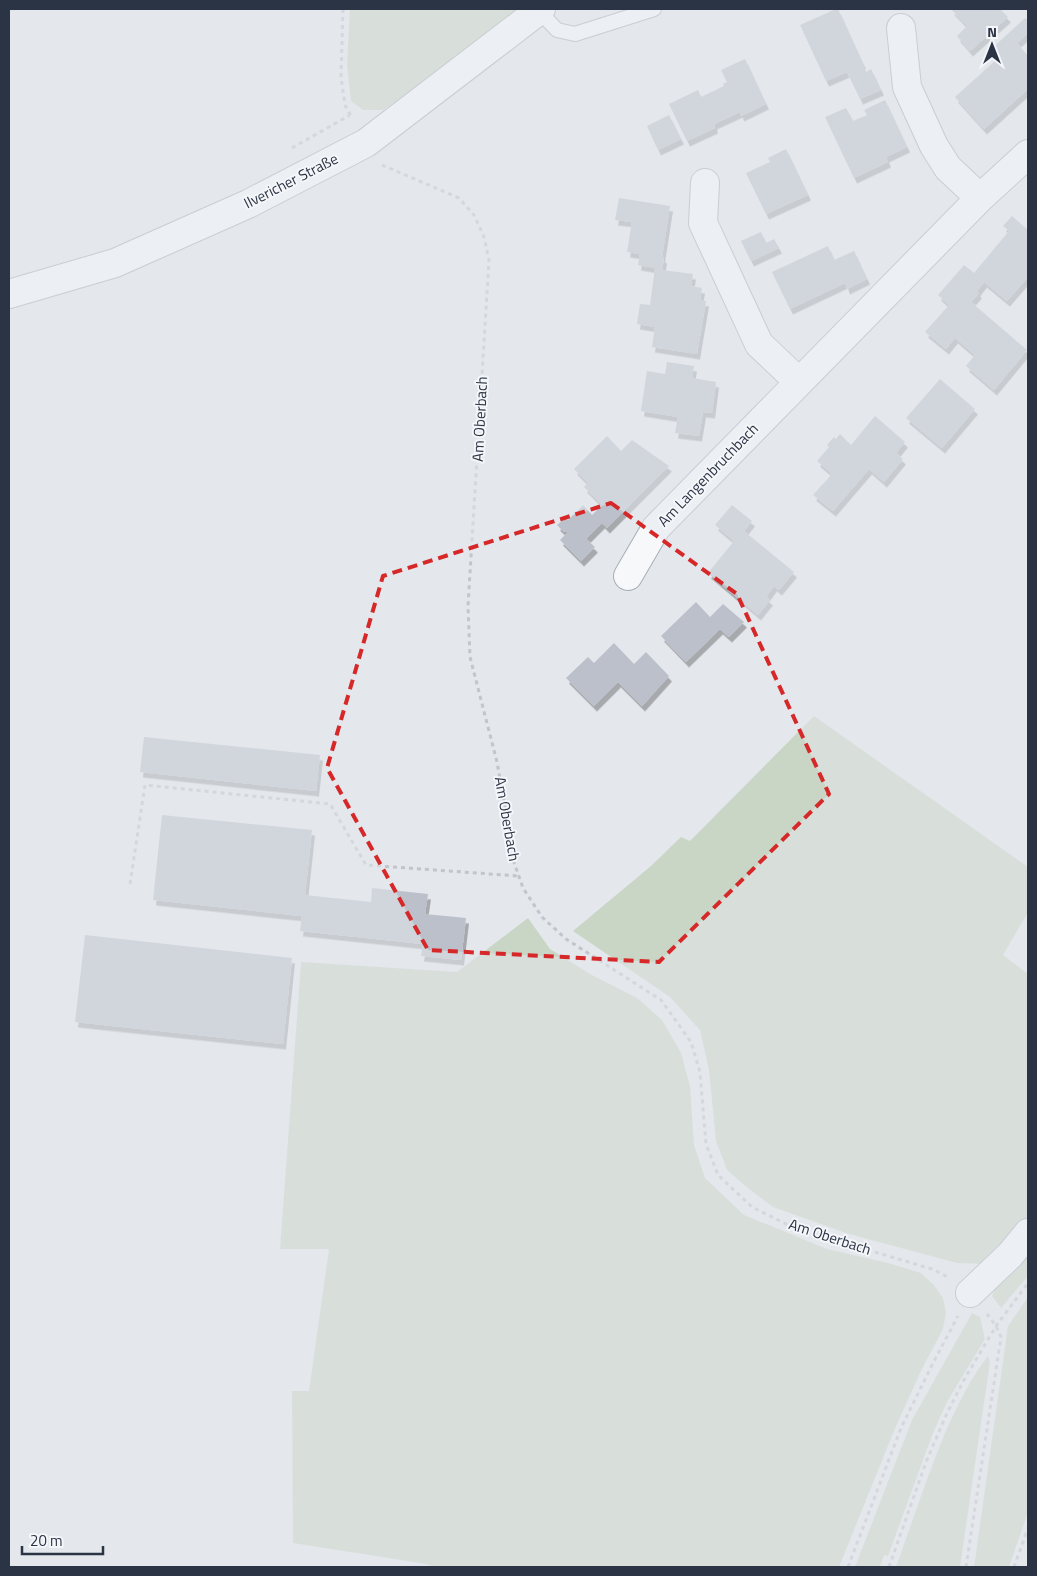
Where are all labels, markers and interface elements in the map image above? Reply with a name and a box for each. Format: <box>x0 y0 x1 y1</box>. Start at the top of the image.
north arrow <box>967 20 1017 70</box>
text: N <box>987 21 997 42</box>
street label: Ilvericher Straße <box>240 147 342 214</box>
street label: Am Oberbach <box>466 376 493 462</box>
street label: Am Langenbruchbach <box>652 418 763 532</box>
street label: Am Oberbach <box>489 775 526 863</box>
street label: Am Oberbach <box>786 1212 874 1261</box>
scale bar <box>22 1524 104 1556</box>
text: 20 m <box>30 1529 63 1552</box>

